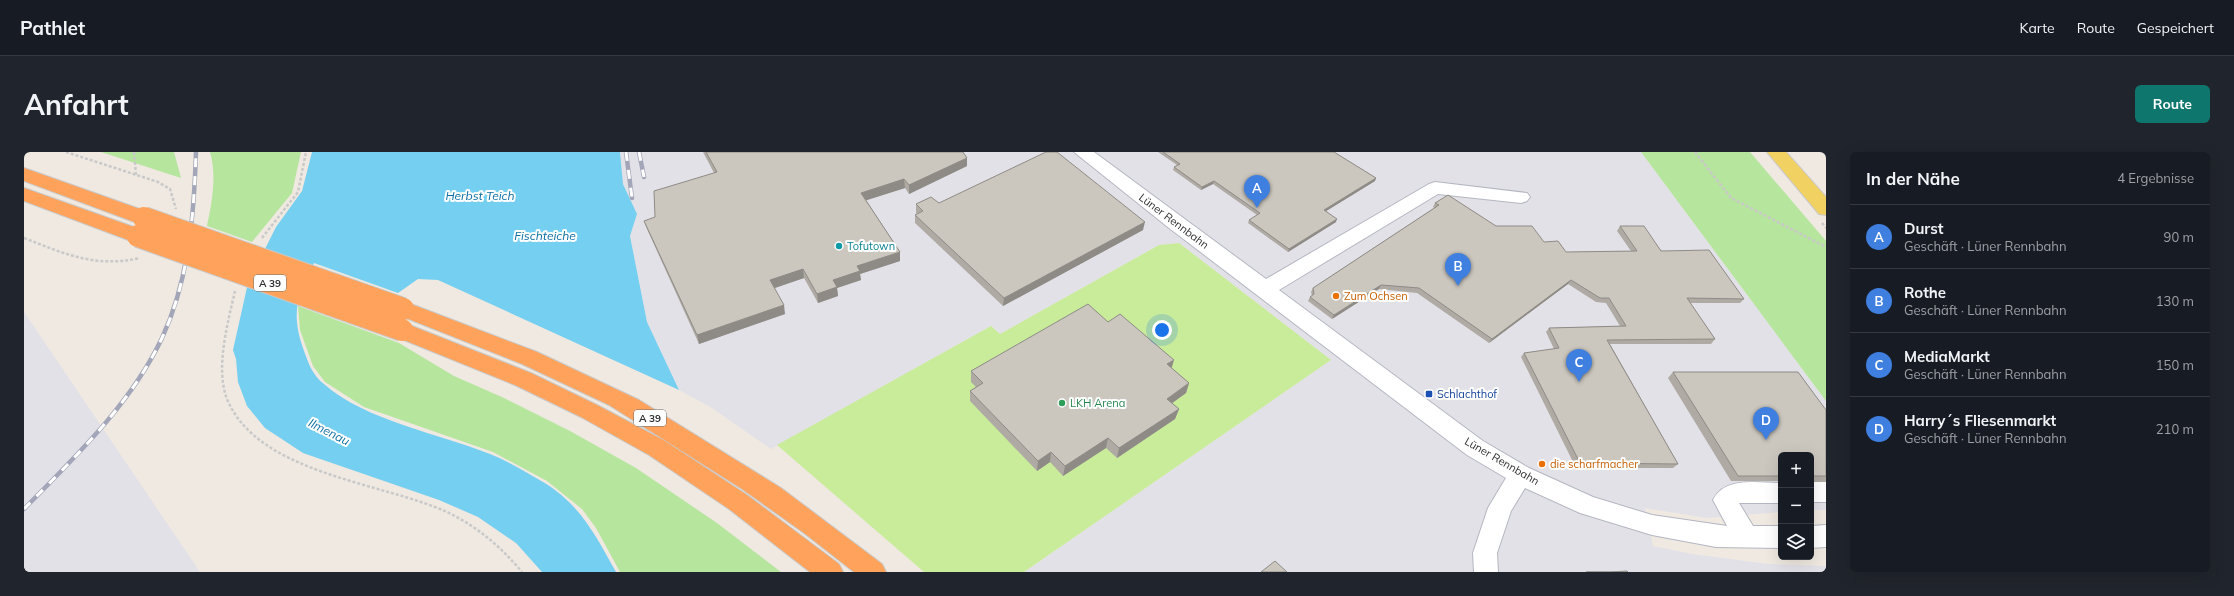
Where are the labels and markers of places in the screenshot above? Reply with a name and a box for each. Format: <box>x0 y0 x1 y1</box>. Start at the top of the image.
pin: A <box>1244 175 1270 208</box>
place label: Tofutown <box>847 239 895 253</box>
marker: Tofutown <box>834 241 844 251</box>
pin: B <box>1445 253 1471 286</box>
place label: Zum Ochsen <box>1344 289 1408 303</box>
marker: Zum Ochsen <box>1331 291 1341 301</box>
pin: C <box>1566 349 1592 382</box>
place label: Schlachthof <box>1437 387 1497 401</box>
marker: Schlachthof <box>1424 389 1434 399</box>
place label: LKH Arena <box>1070 396 1125 410</box>
marker: LKH Arena <box>1057 398 1067 408</box>
pin: D <box>1753 407 1779 440</box>
place label: die scharfmacher <box>1550 457 1638 471</box>
marker: die scharfmacher <box>1537 459 1547 469</box>

